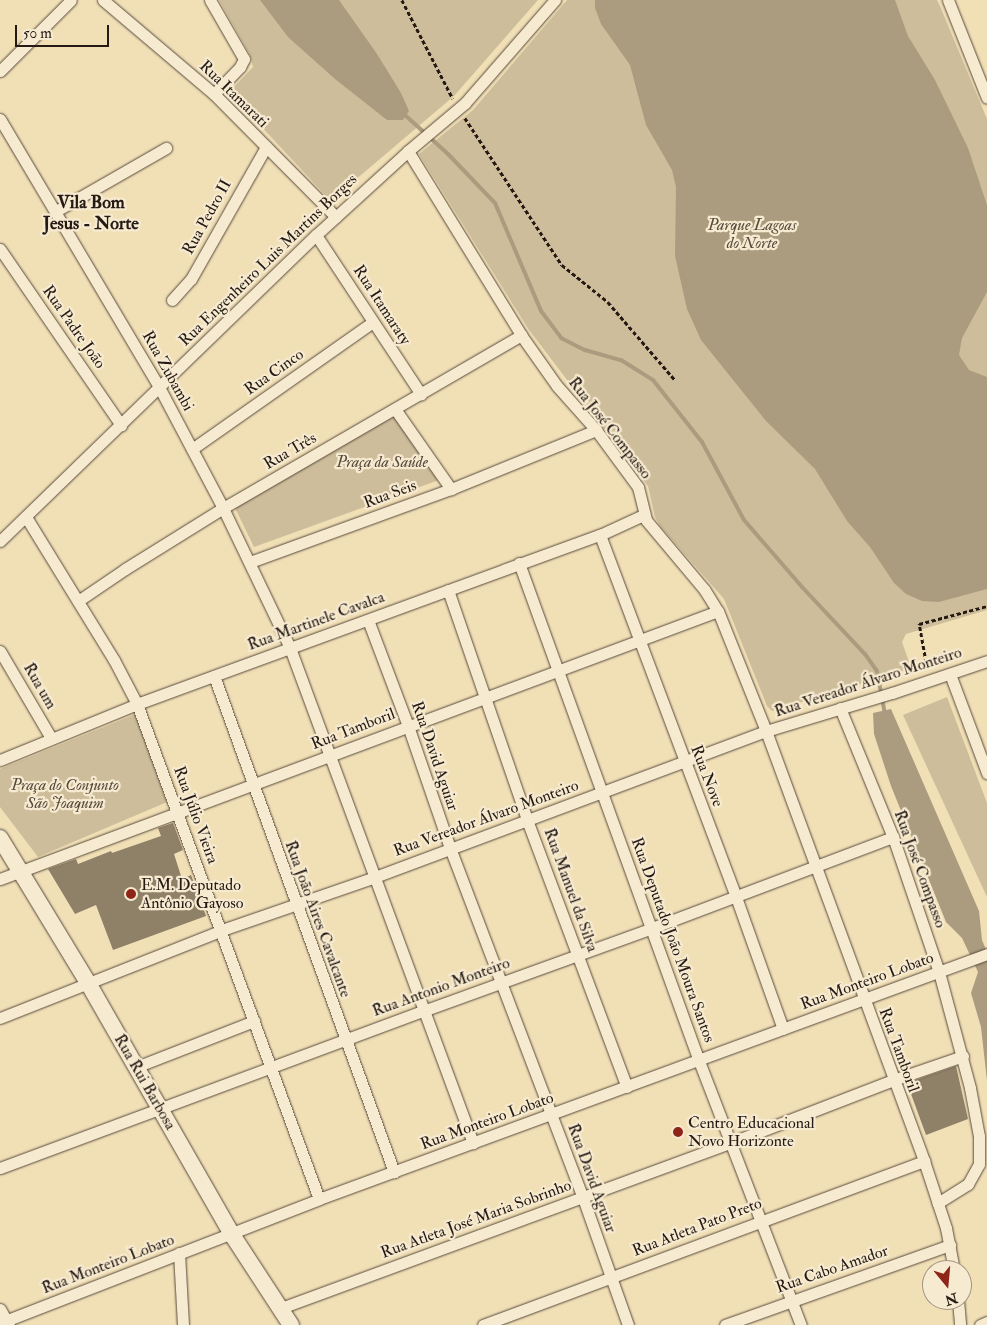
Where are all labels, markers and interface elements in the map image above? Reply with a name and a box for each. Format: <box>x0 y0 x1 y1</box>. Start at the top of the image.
scale bar <box>18 15 111 47</box>
text: 50 m <box>23 24 52 43</box>
street label: Rua Itamarati <box>196 56 272 132</box>
street label: Rua Engenheiro Luis Martins Borges <box>175 170 361 350</box>
street label: Rua Pedro II <box>179 176 235 258</box>
district label: Vila Bom Jesus - Norte <box>43 193 139 235</box>
park label: Parque Lagoas do Norte <box>708 215 796 253</box>
street label: Rua Itamaraty <box>349 261 415 349</box>
street label: Rua Padre João <box>38 282 110 372</box>
street label: Rua Zubambi <box>138 328 198 414</box>
street label: Rua Cinco <box>241 345 307 399</box>
street label: Rua José Compasso <box>564 373 656 483</box>
street label: Rua Três <box>260 428 320 474</box>
park label: Praça da Saúde <box>336 452 428 472</box>
street label: Rua Seis <box>361 476 419 512</box>
street label: Rua Martinele Cavalca <box>245 587 387 655</box>
street label: Rua Vereador Álvaro Monteiro <box>772 643 964 721</box>
street label: Rua um <box>19 659 61 713</box>
street label: Rua David Aguiar <box>407 699 463 813</box>
street label: Rua Tamboril <box>308 704 398 754</box>
street label: Rua Nove <box>686 742 728 810</box>
street label: Rua Júlio Vieira <box>169 764 223 866</box>
park label: Praça do Conjunto São Joaquim <box>11 775 119 813</box>
street label: Rua Vereador Álvaro Monteiro <box>391 776 581 860</box>
street label: Rua José Compasso <box>890 807 950 931</box>
street label: Rua Manuel da Silva <box>540 825 602 955</box>
street label: Rua Deputado João Moura Santos <box>627 835 719 1045</box>
street label: Rua João Aires Cavalcante <box>281 838 355 1000</box>
place label: E.M. Deputado Antônio Gayoso <box>141 875 243 913</box>
marker: E.M. Deputado Antônio Gayoso <box>125 888 137 900</box>
street label: Rua Monteiro Lobato <box>798 948 936 1014</box>
street label: Rua Antonio Monteiro <box>370 953 512 1021</box>
street label: Rua Tamboril <box>875 1005 923 1095</box>
street label: Rua Rui Barbosa <box>110 1031 180 1133</box>
street label: Rua Monteiro Lobato <box>418 1088 556 1154</box>
place label: Centro Educacional Novo Horizonte <box>688 1113 815 1151</box>
street label: Rua David Aguiar <box>563 1121 621 1235</box>
marker: Centro Educacional Novo Horizonte <box>672 1126 684 1138</box>
street label: Rua Atleta José Maria Sobrinho <box>378 1176 574 1262</box>
street label: Rua Atleta Pato Preto <box>630 1193 764 1261</box>
street label: Rua Monteiro Lobato <box>39 1230 177 1298</box>
street label: Rua Cabo Amador <box>773 1241 891 1297</box>
north arrow <box>922 1260 972 1310</box>
text: N <box>943 1289 960 1309</box>

